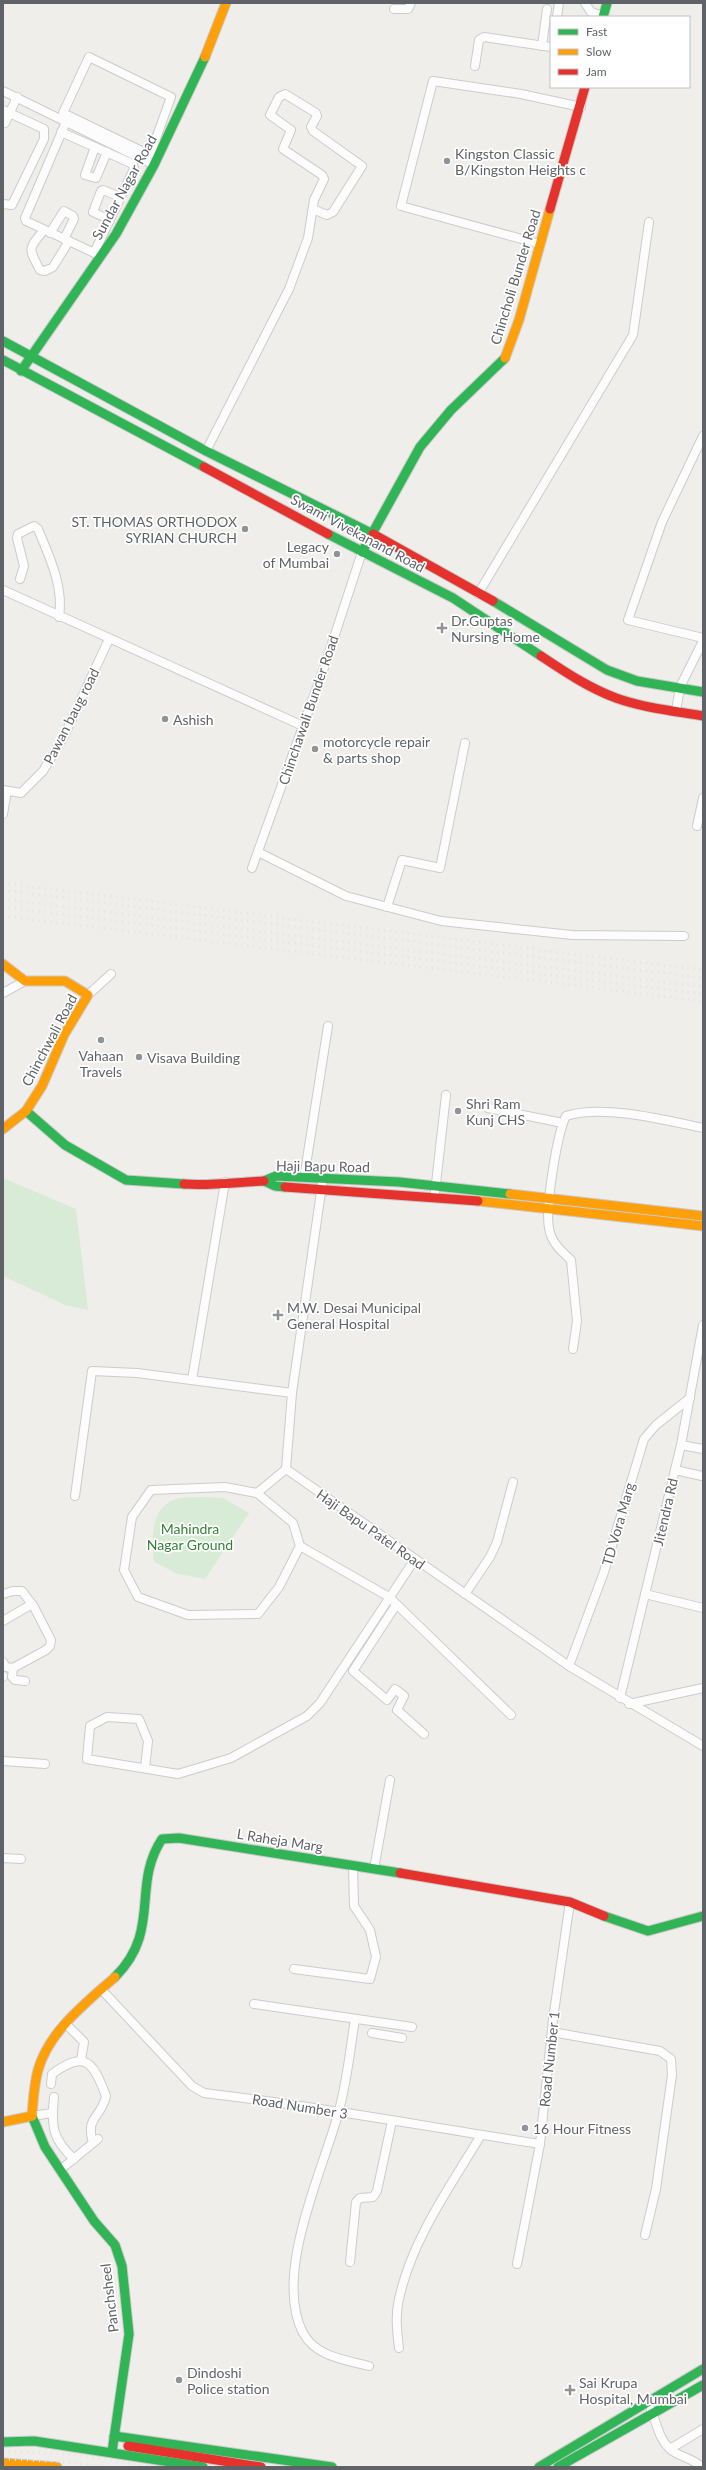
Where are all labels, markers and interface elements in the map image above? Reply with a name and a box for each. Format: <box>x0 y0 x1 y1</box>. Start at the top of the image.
legend <box>550 16 690 88</box>
text: Fast <box>586 24 608 39</box>
text: Slow <box>586 44 612 59</box>
text: Jam <box>586 64 607 79</box>
street label: Sundar Nagar Road <box>88 132 160 242</box>
place label: Kingston Classic B/Kingston Heights c <box>455 145 586 178</box>
marker: Kingston Classic B/Kingston Heights c <box>442 156 452 166</box>
street label: Chincholi Bunder Road <box>486 207 544 347</box>
street label: Swami Vivekanand Road <box>288 490 428 576</box>
place label: ST. THOMAS ORTHODOX SYRIAN CHURCH <box>71 513 237 546</box>
marker: ST. THOMAS ORTHODOX SYRIAN CHURCH <box>240 524 250 534</box>
place label: Legacy of Mumbai <box>263 538 330 571</box>
marker: Legacy of Mumbai <box>332 549 342 559</box>
place label: Dr.Guptas Nursing Home <box>451 612 540 645</box>
marker: Dr.Guptas Nursing Home <box>436 622 448 634</box>
street label: Chinchawali Bunder Road <box>274 633 342 787</box>
street label: Pawan baug road <box>40 665 102 767</box>
place label: Ashish <box>173 711 214 728</box>
marker: Ashish <box>160 714 170 724</box>
place label: motorcycle repair & parts shop <box>323 733 430 766</box>
marker: motorcycle repair & parts shop <box>310 744 320 754</box>
street label: Chinchwali Road <box>18 991 80 1089</box>
marker: Vahaan Travels <box>96 1035 106 1045</box>
place label: Vahaan Travels <box>79 1047 123 1080</box>
place label: Visava Building <box>147 1049 240 1066</box>
marker: Visava Building <box>134 1052 144 1062</box>
place label: Shri Ram Kunj CHS <box>466 1095 525 1128</box>
marker: Shri Ram Kunj CHS <box>453 1106 463 1116</box>
street label: Haji Bapu Road <box>276 1157 370 1175</box>
place label: M.W. Desai Municipal General Hospital <box>287 1299 421 1332</box>
marker: M.W. Desai Municipal General Hospital <box>272 1309 284 1321</box>
street label: Jitendra Rd <box>649 1476 681 1548</box>
street label: TD Vora Marg <box>598 1480 638 1568</box>
street label: Haji Bapu Patel Road <box>314 1485 428 1573</box>
park label: Mahindra Nagar Ground <box>147 1520 233 1553</box>
street label: L Raheja Marg <box>236 1825 324 1855</box>
street label: Road Number 1 <box>536 2010 562 2108</box>
street label: Road Number 3 <box>251 2090 349 2122</box>
place label: 16 Hour Fitness <box>533 2120 631 2137</box>
marker: 16 Hour Fitness <box>520 2123 530 2133</box>
street label: Panchsheel <box>96 2263 122 2333</box>
place label: Dindoshi Police station <box>187 2364 270 2397</box>
place label: Sai Krupa Hospital, Mumbai <box>579 2374 687 2407</box>
marker: Dindoshi Police station <box>174 2375 184 2385</box>
marker: Sai Krupa Hospital, Mumbai <box>564 2384 576 2396</box>

